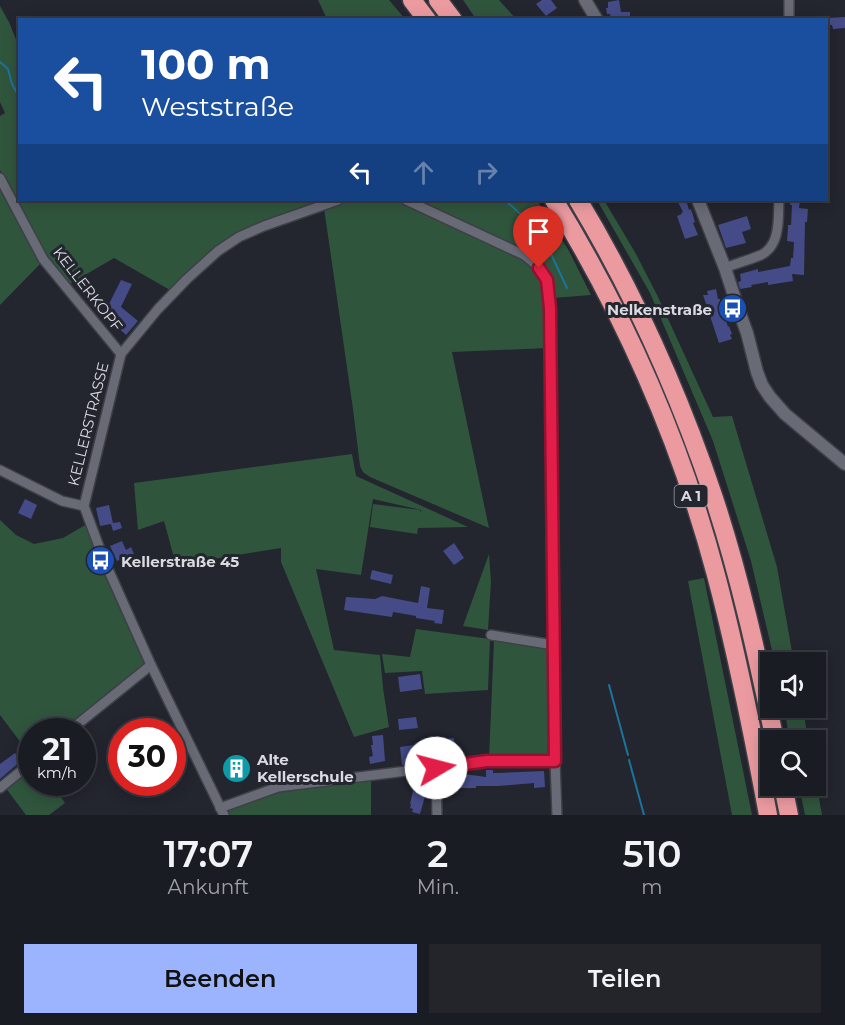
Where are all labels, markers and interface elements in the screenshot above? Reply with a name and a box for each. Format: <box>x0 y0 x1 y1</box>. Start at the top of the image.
text: 100 m <box>141 38 270 90</box>
icon: left <box>42 42 120 120</box>
text: Weststraße <box>141 90 294 123</box>
icon: left <box>344 156 377 189</box>
icon: ahead <box>407 156 440 189</box>
icon: right <box>470 156 503 189</box>
pin <box>513 206 564 268</box>
icon: arrive <box>522 215 555 248</box>
street label: KELLERKOPF <box>49 243 127 335</box>
bus stop icon: Nelkenstraße <box>717 293 749 325</box>
place label: Nelkenstraße <box>607 300 712 319</box>
street label: KELLERSTRASSE <box>63 360 113 488</box>
road number: A 1 <box>674 485 708 507</box>
bus stop icon: Kellerstraße 45 <box>84 545 116 577</box>
place label: Kellerstraße 45 <box>121 552 239 571</box>
map controls <box>760 652 826 796</box>
button: sound <box>760 652 826 718</box>
speed limit sign: 30 <box>108 718 186 796</box>
button: search <box>760 730 826 796</box>
text: 21 <box>42 731 72 768</box>
position arrow <box>404 736 468 800</box>
place label: Alte Kellerschule <box>256 750 354 786</box>
building icon: Alte Kellerschule <box>220 752 252 784</box>
text: km/h <box>37 763 77 782</box>
text: 17:07 <box>164 832 253 876</box>
text: 2 <box>427 832 448 876</box>
text: 510 <box>622 832 681 876</box>
text: Ankunft <box>168 875 249 899</box>
text: Min. <box>417 875 459 899</box>
text: m <box>641 875 663 899</box>
button: Beenden <box>24 944 417 1013</box>
button: Teilen <box>429 944 821 1013</box>

